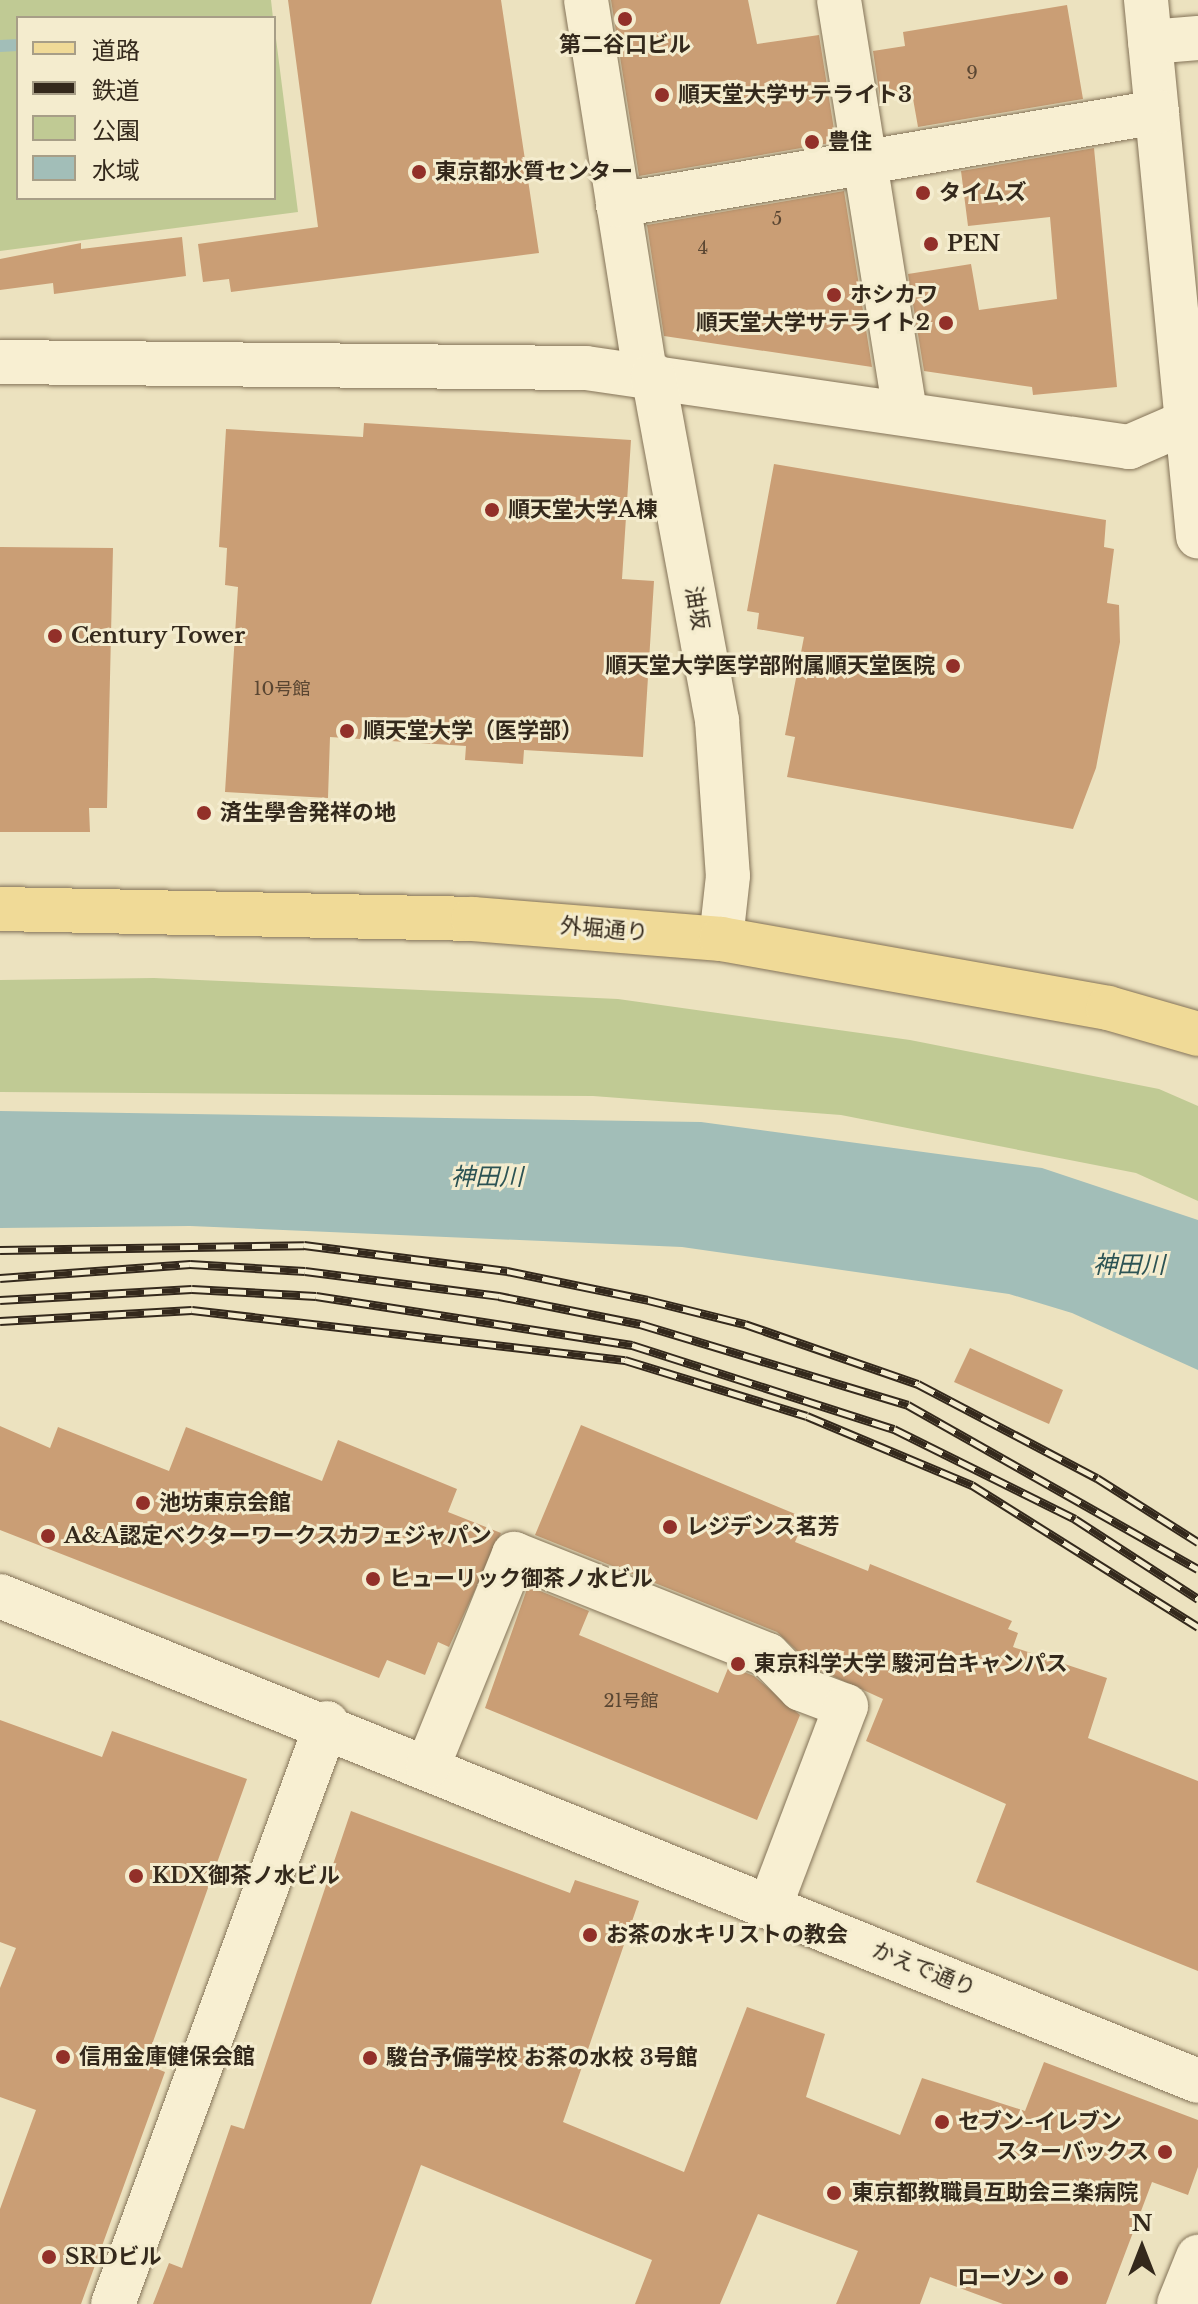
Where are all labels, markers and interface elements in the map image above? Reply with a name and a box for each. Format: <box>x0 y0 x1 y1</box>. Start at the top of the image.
marker: 第二谷口ビル <box>616 10 634 28</box>
legend <box>16 16 276 200</box>
place label: 第二谷口ビル <box>559 32 691 58</box>
text: 道路 <box>92 36 140 65</box>
house number: 9 <box>966 62 978 84</box>
text: 鉄道 <box>92 76 140 105</box>
place label: 順天堂大学サテライト3 <box>678 82 912 108</box>
marker: 順天堂大学サテライト3 <box>653 86 671 104</box>
text: 公園 <box>92 116 140 145</box>
place label: 豊住 <box>828 129 872 155</box>
marker: 豊住 <box>803 133 821 151</box>
text: 水域 <box>92 156 140 185</box>
place label: 東京都水質センター <box>435 159 633 185</box>
marker: 東京都水質センター <box>410 163 428 181</box>
place label: タイムズ <box>939 180 1027 206</box>
marker: タイムズ <box>914 184 932 202</box>
house number: 5 <box>772 208 782 230</box>
place label: PEN <box>947 231 1000 257</box>
marker: PEN <box>922 235 940 253</box>
house number: 4 <box>698 237 708 259</box>
place label: ホシカワ <box>850 282 938 308</box>
marker: ホシカワ <box>825 286 843 304</box>
place label: 順天堂大学サテライト2 <box>696 310 930 336</box>
marker: 順天堂大学サテライト2 <box>937 314 955 332</box>
place label: 順天堂大学A棟 <box>508 497 658 523</box>
marker: 順天堂大学A棟 <box>483 501 501 519</box>
street label: 油坂 <box>680 584 714 632</box>
place label: Century Tower <box>71 623 246 649</box>
marker: Century Tower <box>46 627 64 645</box>
place label: 順天堂大学医学部附属順天堂医院 <box>605 653 935 679</box>
marker: 順天堂大学医学部附属順天堂医院 <box>942 655 964 677</box>
house number: 10号館 <box>254 678 310 700</box>
place label: 順天堂大学（医学部） <box>363 718 583 744</box>
marker: 順天堂大学（医学部） <box>338 722 356 740</box>
place label: 済生學舎発祥の地 <box>220 800 396 826</box>
marker: 済生學舎発祥の地 <box>195 804 213 822</box>
street label: 外堀通り <box>559 912 649 946</box>
water label: 神田川 <box>451 1163 523 1191</box>
water label: 神田川 <box>1093 1251 1165 1279</box>
place label: 池坊東京会館 <box>159 1490 291 1516</box>
marker: 池坊東京会館 <box>134 1494 152 1512</box>
place label: レジデンス茗芳 <box>686 1514 840 1540</box>
marker: レジデンス茗芳 <box>661 1518 679 1536</box>
place label: A&A認定ベクターワークスカフェジャパン <box>64 1523 493 1549</box>
marker: A&A認定ベクターワークスカフェジャパン <box>39 1527 57 1545</box>
place label: ヒューリック御茶ノ水ビル <box>389 1566 653 1592</box>
marker: ヒューリック御茶ノ水ビル <box>364 1570 382 1588</box>
place label: 東京科学大学 駿河台キャンパス <box>754 1651 1068 1677</box>
marker: 東京科学大学 駿河台キャンパス <box>729 1655 747 1673</box>
house number: 21号館 <box>603 1690 659 1712</box>
place label: KDX御茶ノ水ビル <box>152 1863 340 1889</box>
marker: KDX御茶ノ水ビル <box>127 1867 145 1885</box>
place label: お茶の水キリストの教会 <box>606 1922 848 1948</box>
marker: お茶の水キリストの教会 <box>581 1926 599 1944</box>
street label: かえで通り <box>868 1936 980 2002</box>
place label: 信用金庫健保会館 <box>79 2044 255 2070</box>
place label: 駿台予備学校 お茶の水校 3号館 <box>386 2045 698 2071</box>
marker: 信用金庫健保会館 <box>54 2048 72 2066</box>
marker: 駿台予備学校 お茶の水校 3号館 <box>361 2049 379 2067</box>
place label: セブン-イレブン <box>958 2109 1122 2135</box>
marker: セブン-イレブン <box>933 2113 951 2131</box>
place label: スターバックス <box>995 2139 1149 2165</box>
marker: スターバックス <box>1156 2143 1174 2161</box>
place label: 東京都教職員互助会三楽病院 <box>852 2180 1138 2206</box>
marker: 東京都教職員互助会三楽病院 <box>823 2182 845 2204</box>
north arrow <box>1102 2208 1182 2288</box>
text: N <box>1132 2210 1152 2237</box>
place label: SRDビル <box>65 2244 162 2270</box>
marker: SRDビル <box>40 2248 58 2266</box>
place label: ローソン <box>957 2265 1045 2291</box>
marker: ローソン <box>1052 2269 1070 2287</box>

